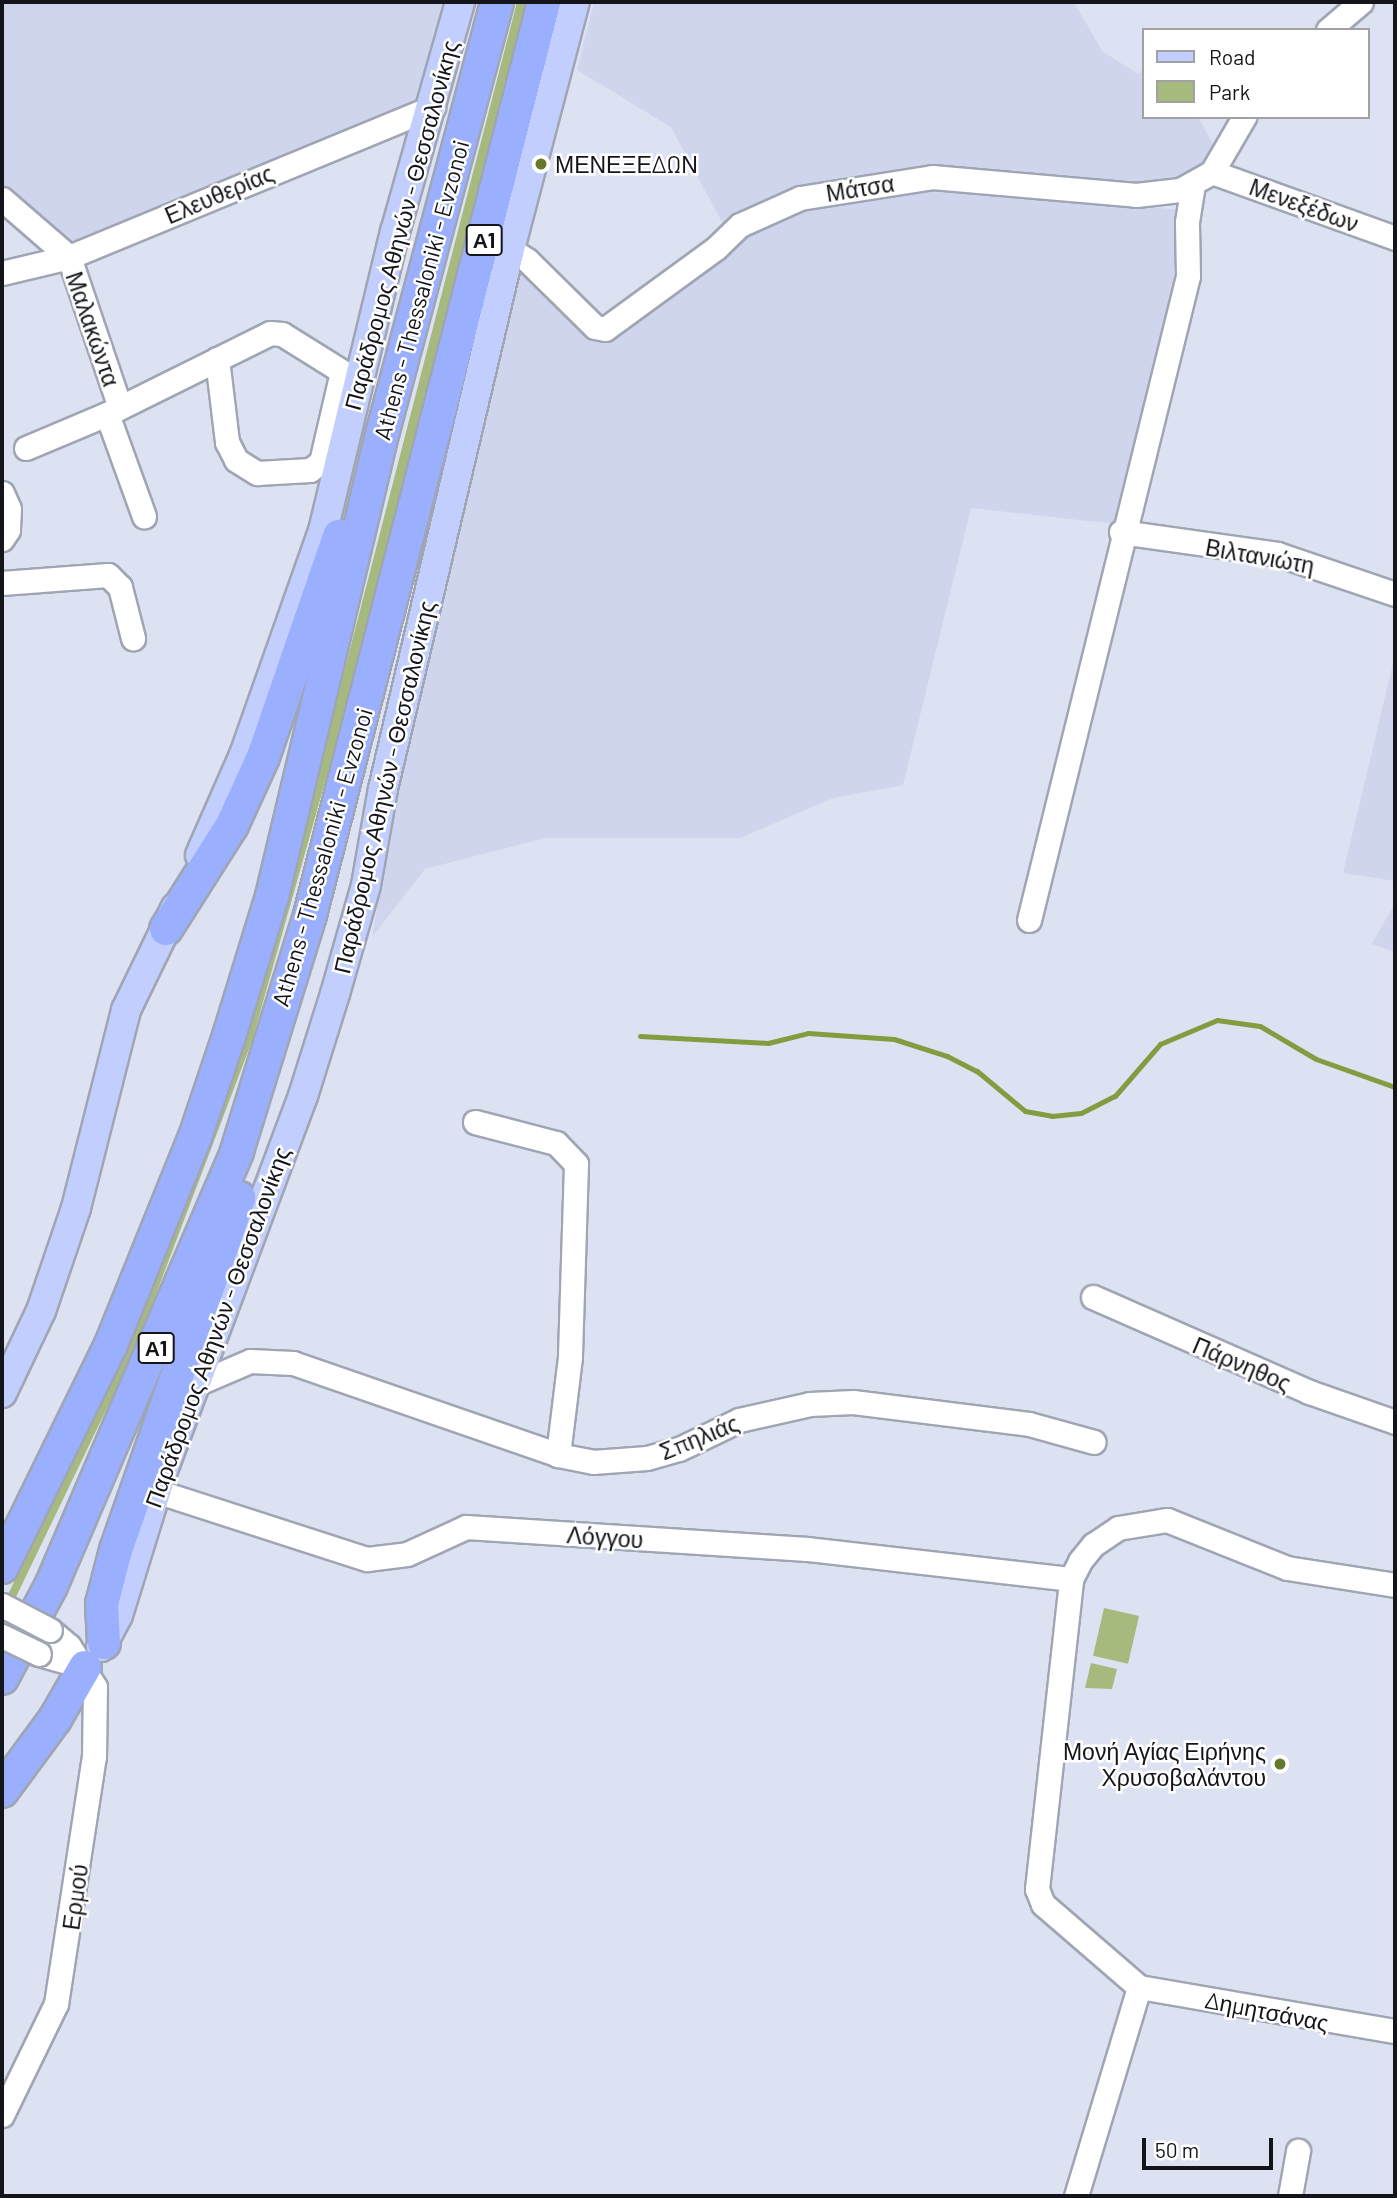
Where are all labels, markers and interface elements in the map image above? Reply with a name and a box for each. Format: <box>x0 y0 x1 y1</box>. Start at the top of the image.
legend <box>1142 28 1369 119</box>
street label: Παράδρομος Αθηνών - Θεσσαλονίκης <box>338 37 464 413</box>
text: Road <box>1209 44 1255 69</box>
text: Park <box>1209 79 1250 104</box>
street label: Athens - Thessaloniki - Evzonoi <box>368 137 474 443</box>
place label: ΜΕΝΕΞΕΔΩΝ <box>555 150 698 178</box>
marker: ΜΕΝΕΞΕΔΩΝ <box>533 156 549 172</box>
street label: Ελευθερίας <box>161 159 277 229</box>
street label: Μάτσα <box>824 169 896 207</box>
street label: Μενεξέδων <box>1246 173 1362 237</box>
road number: Α1 <box>465 222 503 258</box>
street label: Μαλακώντα <box>60 268 126 390</box>
street label: Βιλτανιώτη <box>1203 533 1317 579</box>
street label: Παράδρομος Αθηνών - Θεσσαλονίκης <box>328 598 440 976</box>
street label: Athens - Thessaloniki - Evzonoi <box>266 705 378 1009</box>
street label: Παράδρομος Αθηνών - Θεσσαλονίκης <box>139 1143 295 1511</box>
road number: Α1 <box>137 1330 175 1366</box>
street label: Πάρνηθος <box>1189 1331 1295 1397</box>
street label: Σπηλιάς <box>655 1409 743 1465</box>
street label: Λόγγου <box>566 1521 644 1553</box>
place label: Μονή Αγίας Ειρήνης Χρυσοβαλάντου <box>1063 1737 1266 1791</box>
marker: Μονή Αγίας Ειρήνης Χρυσοβαλάντου <box>1272 1756 1288 1772</box>
street label: Ερμού <box>57 1862 93 1932</box>
street label: Δημητσάνας <box>1203 1986 1331 2036</box>
scale bar <box>1145 2124 1276 2168</box>
text: 50 m <box>1155 2137 1199 2162</box>

